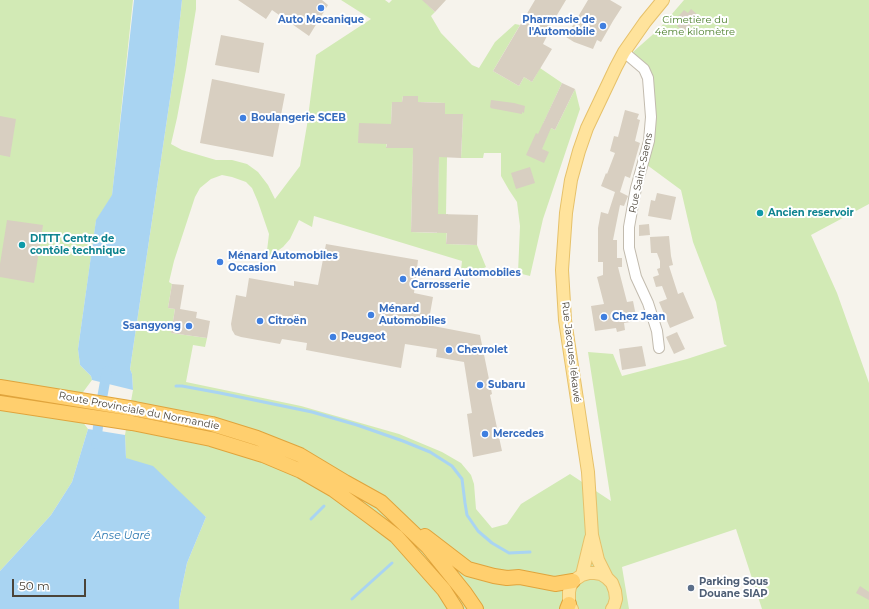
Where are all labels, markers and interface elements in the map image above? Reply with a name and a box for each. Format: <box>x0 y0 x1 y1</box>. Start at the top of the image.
marker: Auto Mecanique <box>316 3 326 13</box>
place label: Auto Mecanique <box>278 14 364 26</box>
place label: Pharmacie de l'Automobile <box>522 14 595 38</box>
park label: Cimetière du 4ème kilomètre <box>655 14 735 38</box>
marker: Pharmacie de l'Automobile <box>598 21 608 31</box>
place label: Boulangerie SCEB <box>251 112 346 124</box>
marker: Boulangerie SCEB <box>238 113 248 123</box>
street label: Rue Saint-Saens <box>627 132 655 214</box>
place label: Ancien reservoir <box>768 207 854 219</box>
marker: Ancien reservoir <box>755 208 765 218</box>
place label: DITTT Centre de contôle technique <box>30 233 125 256</box>
marker: DITTT Centre de contôle technique <box>17 240 27 250</box>
place label: Ménard Automobiles Occasion <box>228 250 338 274</box>
marker: Ménard Automobiles Occasion <box>215 257 225 267</box>
place label: Ménard Automobiles Carrosserie <box>411 267 521 290</box>
marker: Ménard Automobiles Carrosserie <box>398 274 408 284</box>
street label: Rue Jacques Iékawé <box>559 301 583 403</box>
place label: Ménard Automobiles <box>379 303 446 326</box>
marker: Ménard Automobiles <box>366 310 376 320</box>
place label: Chez Jean <box>612 311 665 323</box>
marker: Chez Jean <box>599 312 609 322</box>
place label: Citroën <box>268 315 307 327</box>
marker: Citroën <box>255 316 265 326</box>
place label: Ssangyong <box>123 320 181 332</box>
marker: Ssangyong <box>184 321 194 331</box>
place label: Peugeot <box>341 331 386 343</box>
marker: Peugeot <box>328 332 338 342</box>
place label: Chevrolet <box>457 344 508 356</box>
marker: Chevrolet <box>444 345 454 355</box>
place label: Subaru <box>488 379 525 391</box>
marker: Subaru <box>475 380 485 390</box>
street label: Route Provinciale du Normandie <box>58 390 220 432</box>
place label: Mercedes <box>493 428 544 440</box>
marker: Mercedes <box>480 429 490 439</box>
water label: Anse Uaré <box>93 529 151 543</box>
scale bar <box>14 571 88 597</box>
place label: Parking Sous Douane SIAP <box>699 576 768 600</box>
text: 50 m <box>19 578 50 593</box>
marker: Parking Sous Douane SIAP <box>686 583 696 593</box>

